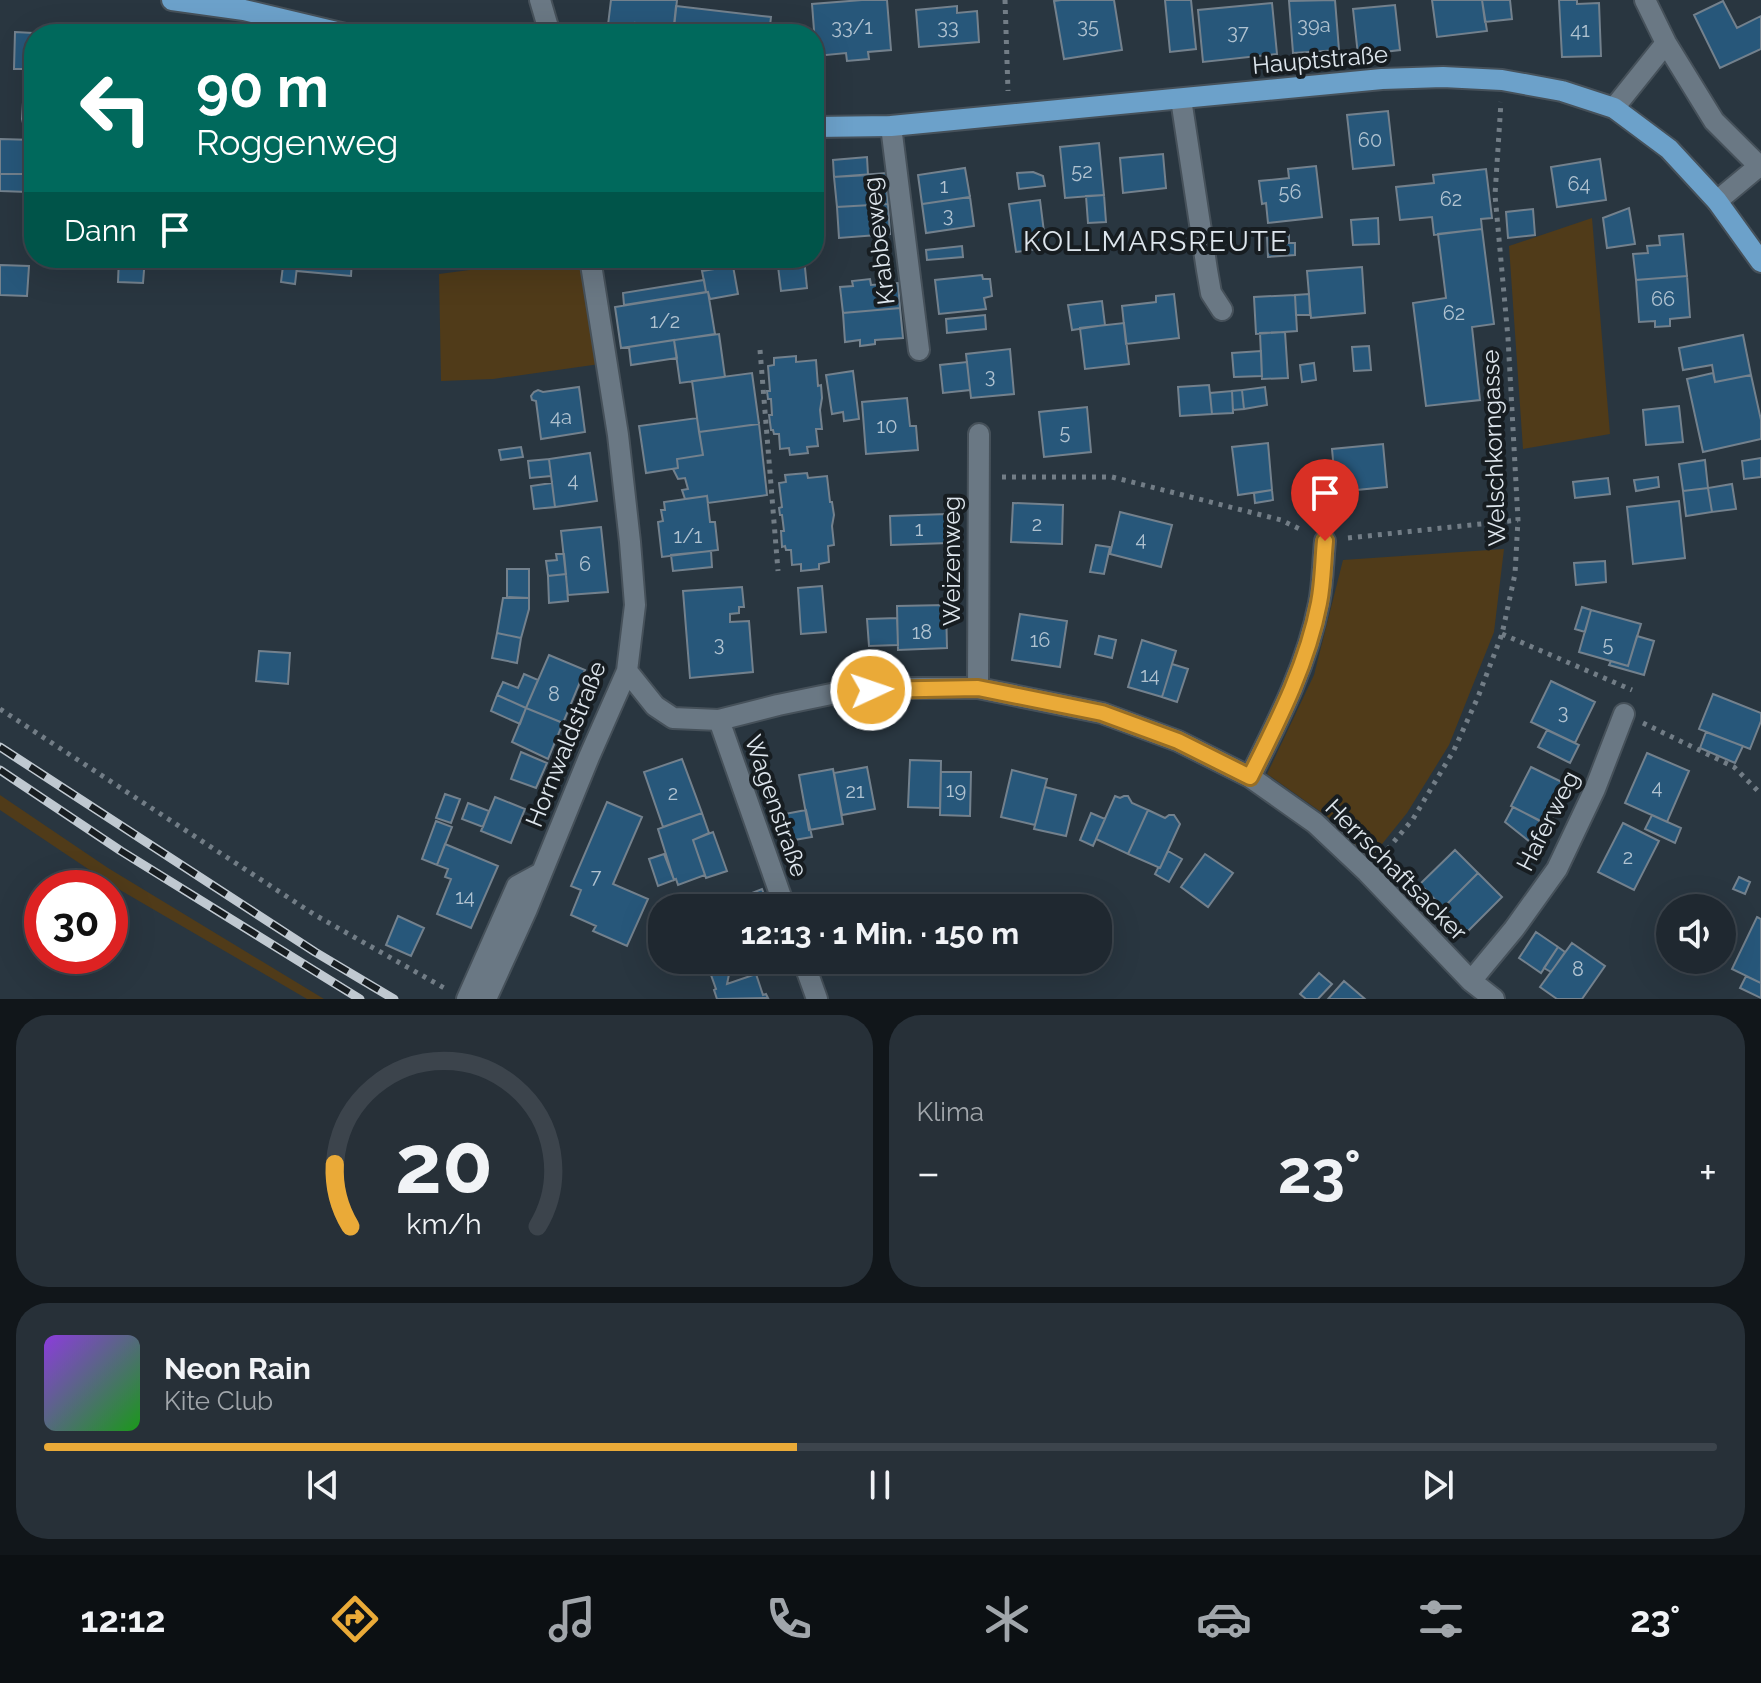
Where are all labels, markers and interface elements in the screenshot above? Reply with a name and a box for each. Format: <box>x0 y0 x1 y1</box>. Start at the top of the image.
house number: 39a <box>1297 13 1331 37</box>
house number: 35 <box>1077 14 1099 38</box>
house number: 33/1 <box>831 15 873 39</box>
house number: 33 <box>937 15 959 39</box>
house number: 41 <box>1570 18 1590 42</box>
house number: 37 <box>1227 20 1249 44</box>
street label: Hauptstraße <box>1251 39 1389 80</box>
text: 90 m <box>196 54 329 120</box>
icon: left <box>64 56 168 160</box>
text: Roggenweg <box>196 121 399 163</box>
house number: 60 <box>1358 128 1382 152</box>
house number: 52 <box>1071 159 1093 183</box>
house number: 64 <box>1568 172 1591 196</box>
house number: 1 <box>940 174 949 198</box>
street label: Krabbeweg <box>856 176 901 306</box>
house number: 56 <box>1279 180 1301 204</box>
house number: 62 <box>1440 187 1462 211</box>
house number: 3 <box>943 203 953 227</box>
icon: arrive <box>153 208 197 252</box>
text: Dann <box>64 213 137 248</box>
district label: KOLLMARSREUTE <box>1023 225 1289 258</box>
house number: 66 <box>1651 287 1675 311</box>
house number: 62 <box>1443 301 1465 325</box>
house number: 1/2 <box>650 309 680 333</box>
street label: Welschkorngasse <box>1476 349 1511 547</box>
house number: 3 <box>985 364 995 388</box>
house number: 4a <box>550 405 572 429</box>
house number: 10 <box>877 414 897 438</box>
house number: 5 <box>1060 420 1071 444</box>
pin <box>1291 459 1359 541</box>
house number: 4 <box>568 468 579 492</box>
icon: arrive <box>1303 471 1347 515</box>
street label: Weizenweg <box>937 496 966 626</box>
house number: 2 <box>1032 512 1042 536</box>
house number: 1 <box>915 517 924 541</box>
house number: 1/1 <box>674 524 703 548</box>
house number: 4 <box>1136 527 1147 551</box>
house number: 6 <box>579 552 591 576</box>
house number: 18 <box>912 620 932 644</box>
house number: 16 <box>1030 628 1050 652</box>
house number: 3 <box>714 632 724 656</box>
house number: 5 <box>1603 632 1614 656</box>
position arrow <box>829 648 913 732</box>
street label: Hornwaldstraße <box>519 657 612 831</box>
house number: 14 <box>1140 663 1160 687</box>
house number: 8 <box>548 682 560 706</box>
house number: 3 <box>1558 700 1568 724</box>
street label: Wagenstraße <box>739 731 814 881</box>
street label: Haferweg <box>1510 766 1585 876</box>
house number: 4 <box>1652 775 1663 799</box>
house number: 19 <box>946 778 966 802</box>
house number: 21 <box>846 779 865 803</box>
house number: 2 <box>668 781 678 805</box>
street label: Herrschaftsacker <box>1319 793 1474 947</box>
house number: 2 <box>1623 845 1633 869</box>
house number: 7 <box>591 864 602 888</box>
speed limit sign: 30 <box>24 870 128 974</box>
house number: 14 <box>455 885 475 909</box>
map controls <box>1656 894 1736 974</box>
button: sound <box>1656 894 1736 974</box>
text: 12:13 · 1 Min. · 150 m <box>741 916 1019 951</box>
house number: 8 <box>1572 957 1584 981</box>
text: Klima <box>917 1097 984 1127</box>
text: 20 <box>395 1115 493 1212</box>
text: 23° <box>1278 1137 1361 1207</box>
text: − <box>917 1147 940 1198</box>
text: + <box>1699 1147 1717 1198</box>
text: km/h <box>407 1207 482 1241</box>
text: Neon Rain <box>164 1351 311 1386</box>
text: Kite Club <box>164 1386 273 1416</box>
icon: previous <box>301 1463 345 1507</box>
icon: pause <box>858 1463 902 1507</box>
icon: next <box>1416 1463 1460 1507</box>
icon: directions <box>327 1591 383 1647</box>
icon: music <box>544 1591 600 1647</box>
icon: phone <box>761 1591 817 1647</box>
icon: climate <box>979 1591 1035 1647</box>
icon: car <box>1196 1591 1252 1647</box>
icon: filters <box>1413 1591 1469 1647</box>
text: 12:12 <box>81 1598 166 1640</box>
text: 23° <box>1630 1598 1680 1640</box>

